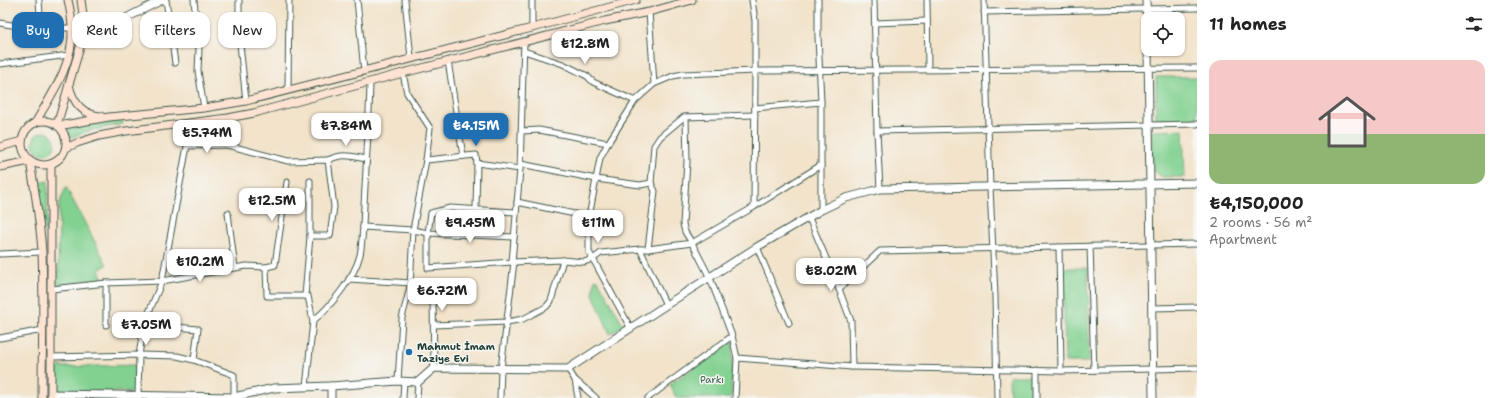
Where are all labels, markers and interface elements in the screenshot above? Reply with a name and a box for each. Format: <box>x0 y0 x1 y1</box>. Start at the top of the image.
chip: Buy <box>12 12 64 48</box>
chip: Rent <box>72 12 132 48</box>
chip: Filters <box>140 12 210 48</box>
chip: New <box>218 12 276 48</box>
map controls <box>1141 12 1185 56</box>
button: locate <box>1141 12 1185 56</box>
text: 11 homes <box>1209 13 1287 35</box>
icon: filters <box>1463 13 1485 35</box>
pin: ₺12.8M <box>552 31 618 65</box>
text: ₺12.8M <box>560 35 610 52</box>
icon: home <box>1311 86 1383 158</box>
pin: ₺7.84M <box>313 113 379 147</box>
pin: ₺4.15M <box>443 113 509 147</box>
text: ₺7.84M <box>320 117 372 134</box>
text: ₺4.15M <box>452 117 500 134</box>
pin: ₺5.74M <box>174 120 240 154</box>
text: ₺5.74M <box>182 124 232 141</box>
pin: ₺12.5M <box>239 188 305 222</box>
text: ₺12.5M <box>248 192 296 209</box>
text: ₺4,150,000 <box>1209 192 1304 214</box>
pin: ₺9.45M <box>437 210 503 244</box>
pin: ₺11M <box>574 210 622 244</box>
text: ₺9.45M <box>445 214 495 231</box>
text: ₺11M <box>581 214 615 231</box>
text: 2 rooms · 56 m² <box>1209 214 1312 231</box>
text: Apartment <box>1209 231 1277 248</box>
pin: ₺10.2M <box>167 249 233 283</box>
text: ₺10.2M <box>176 253 224 270</box>
pin: ₺8.02M <box>798 258 864 292</box>
text: ₺8.02M <box>805 262 857 279</box>
pin: ₺6.72M <box>409 278 475 312</box>
text: ₺6.72M <box>417 282 467 299</box>
pin: ₺7.05M <box>113 312 179 346</box>
text: ₺7.05M <box>121 316 171 333</box>
place label: Mahmut İmam Taziye Evi <box>417 340 495 365</box>
marker: Mahmut İmam Taziye Evi <box>404 347 414 357</box>
park label: Parkı <box>700 373 724 386</box>

